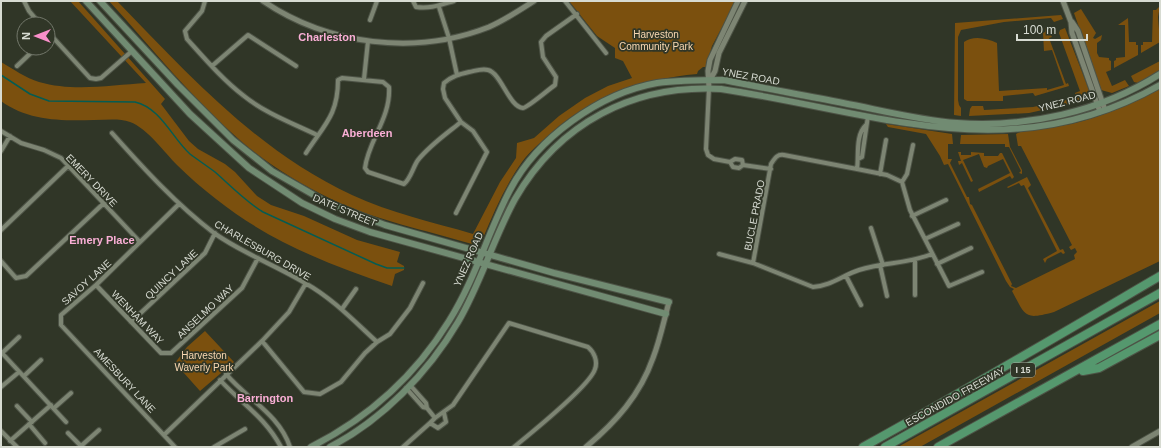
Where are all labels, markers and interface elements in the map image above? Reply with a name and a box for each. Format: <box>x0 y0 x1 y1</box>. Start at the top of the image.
north arrow <box>16 16 56 56</box>
scale bar <box>1017 16 1087 42</box>
text: 100 m <box>1023 23 1056 37</box>
park label: Harveston Community Park <box>619 29 694 52</box>
district label: Charleston <box>298 31 356 43</box>
text: N <box>20 32 32 40</box>
street label: YNEZ ROAD <box>721 66 781 87</box>
street label: YNEZ ROAD <box>1037 89 1097 114</box>
district label: Aberdeen <box>342 127 393 139</box>
street label: EMERY DRIVE <box>64 152 120 209</box>
street label: BUCLE PRADO <box>742 179 767 251</box>
street label: DATE STREET <box>311 192 378 229</box>
street label: CHARLESBURG DRIVE <box>213 218 313 283</box>
street label: YNEZ ROAD <box>452 230 485 288</box>
district label: Emery Place <box>69 234 135 246</box>
street label: QUINCY LANE <box>143 247 200 301</box>
street label: SAVOY LANE <box>59 257 113 307</box>
street label: ANSELMO WAY <box>175 282 236 340</box>
street label: WENHAM WAY <box>109 288 166 347</box>
street label: AMESBURY LANE <box>92 346 158 415</box>
park label: Harveston Waverly Park <box>174 350 235 373</box>
road number: I 15 <box>1011 363 1035 377</box>
street label: ESCONDIDO FREEWAY <box>904 364 1007 428</box>
district label: Barrington <box>237 392 293 404</box>

